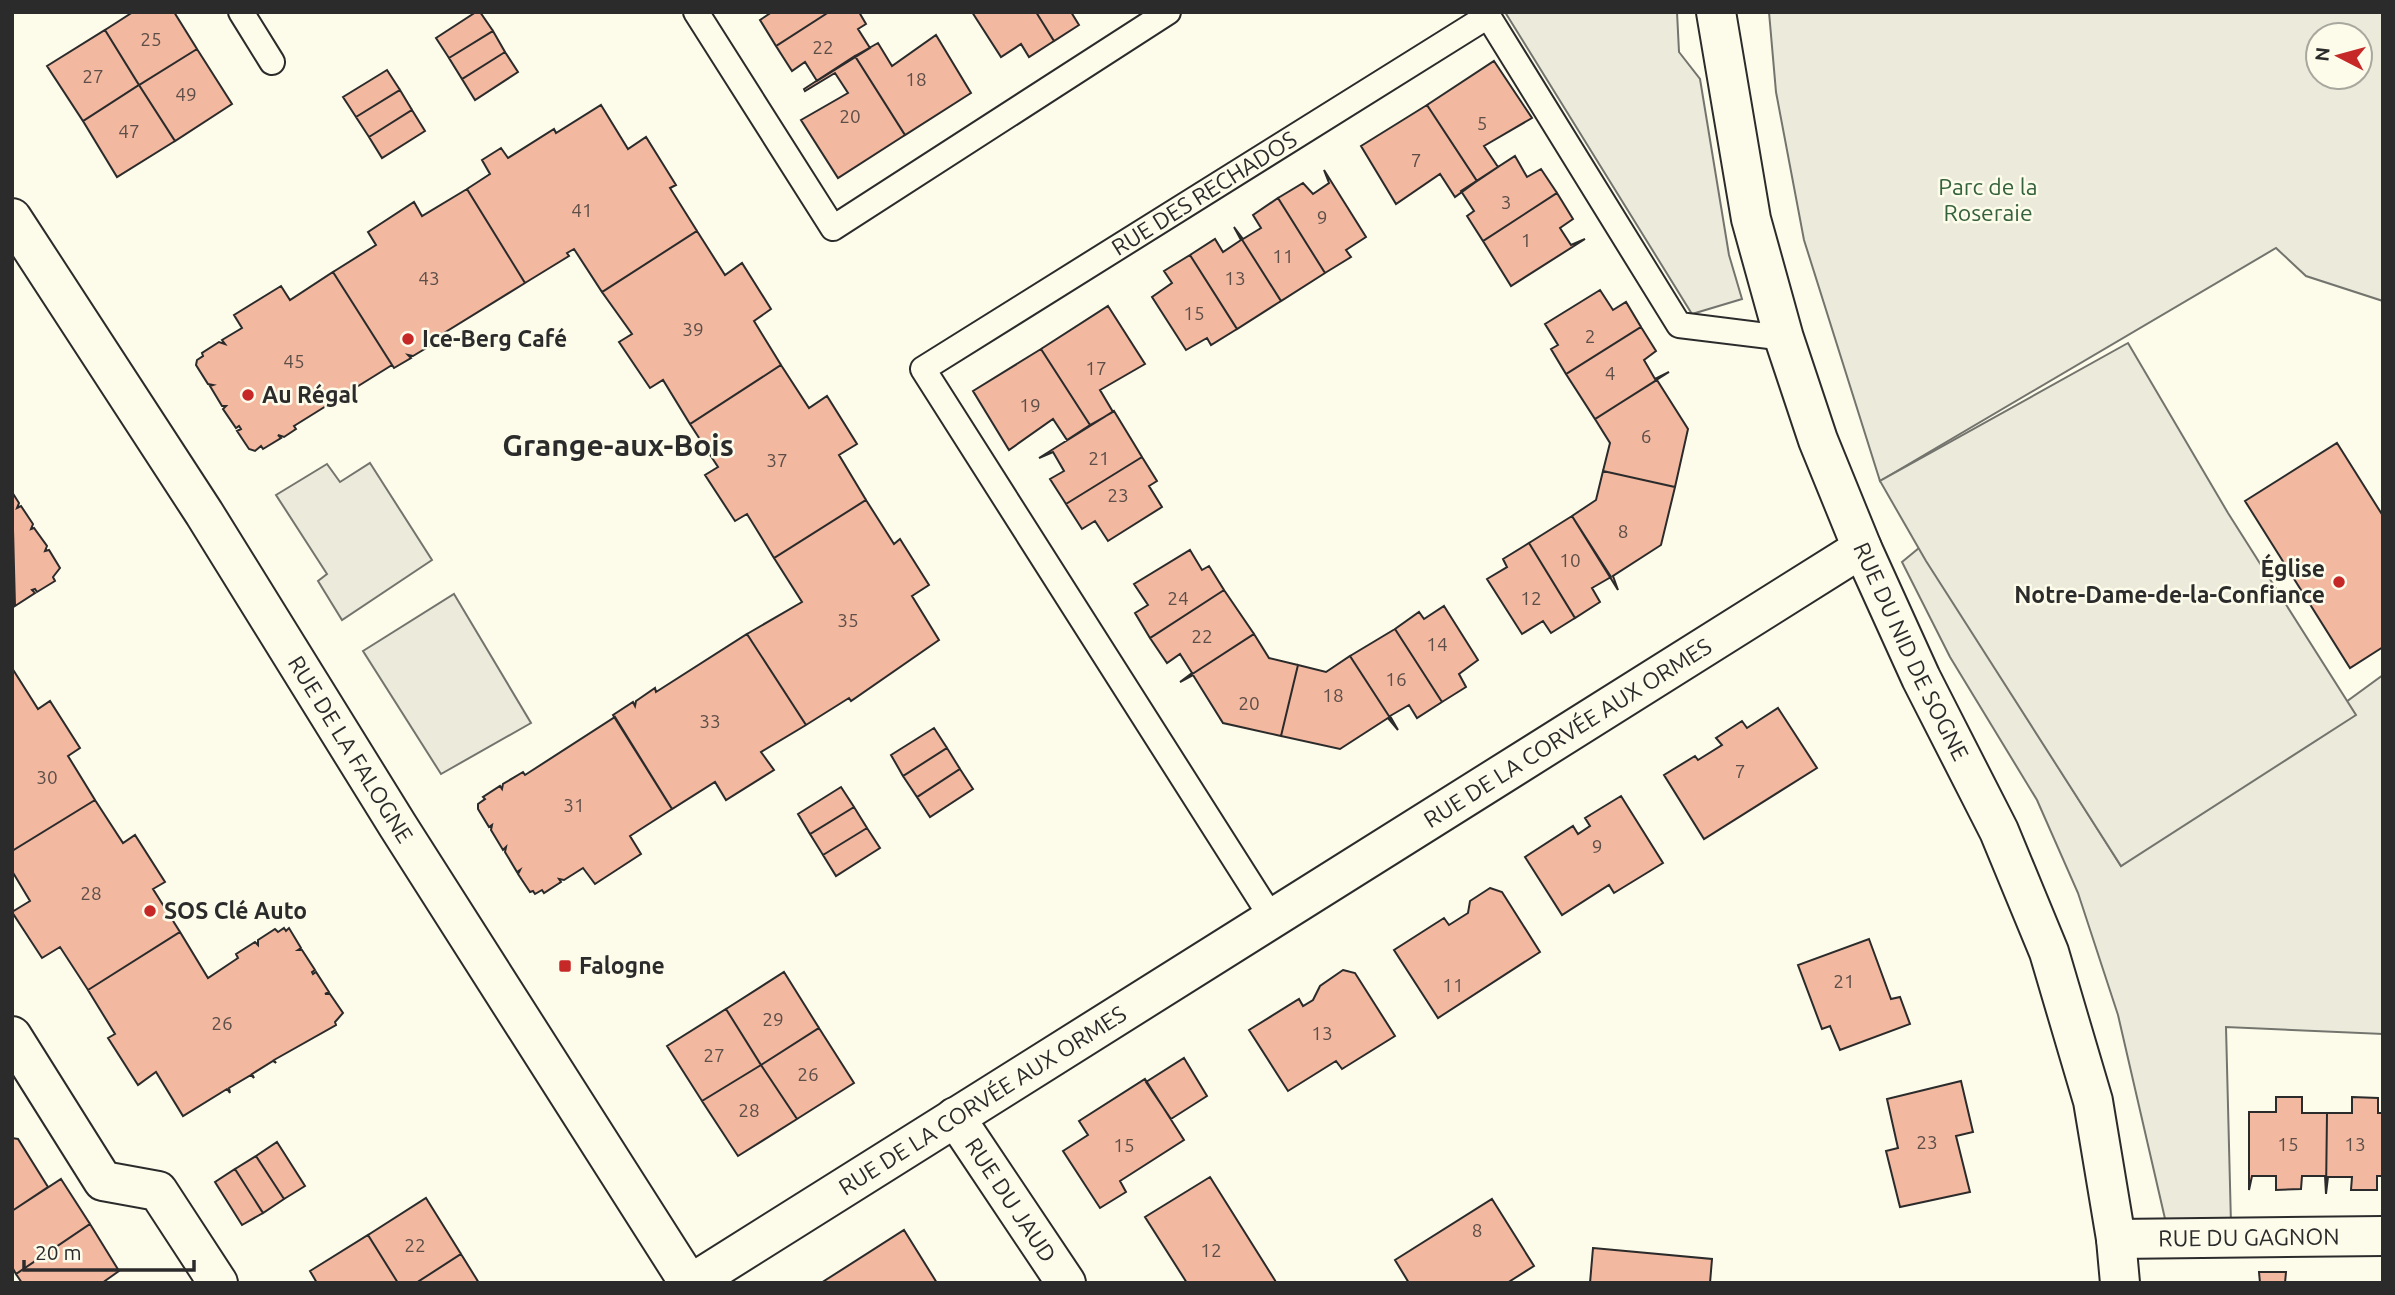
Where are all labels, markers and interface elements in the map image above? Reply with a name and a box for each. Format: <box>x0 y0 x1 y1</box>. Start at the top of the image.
north arrow <box>2304 21 2374 91</box>
house number: 25 <box>140 28 162 50</box>
house number: 22 <box>812 36 834 58</box>
text: N <box>2310 46 2334 62</box>
house number: 27 <box>82 65 104 87</box>
house number: 18 <box>905 68 927 90</box>
house number: 49 <box>175 83 197 105</box>
house number: 20 <box>839 105 861 127</box>
house number: 5 <box>1477 112 1487 134</box>
house number: 47 <box>118 120 140 142</box>
street label: RUE DES RECHADOS <box>1107 126 1301 260</box>
house number: 7 <box>1411 149 1421 171</box>
park label: Parc de la Roseraie <box>1938 174 2038 225</box>
house number: 3 <box>1501 191 1511 213</box>
house number: 41 <box>571 199 593 221</box>
house number: 9 <box>1317 206 1327 228</box>
house number: 1 <box>1521 229 1531 251</box>
house number: 11 <box>1272 245 1294 267</box>
house number: 43 <box>418 267 440 289</box>
house number: 13 <box>1224 267 1246 289</box>
house number: 15 <box>1183 302 1205 324</box>
house number: 39 <box>682 318 704 340</box>
house number: 2 <box>1585 325 1595 347</box>
place label: Ice-Berg Café <box>422 326 567 351</box>
marker: Ice-Berg Café <box>400 331 416 347</box>
house number: 45 <box>283 350 305 372</box>
house number: 17 <box>1085 357 1107 379</box>
house number: 4 <box>1605 362 1615 384</box>
place label: Au Régal <box>262 382 358 407</box>
marker: Au Régal <box>240 387 256 403</box>
house number: 19 <box>1019 394 1041 416</box>
house number: 6 <box>1641 425 1651 447</box>
district label: Grange-aux-Bois <box>502 428 734 462</box>
house number: 21 <box>1088 447 1110 469</box>
house number: 37 <box>766 449 788 471</box>
house number: 23 <box>1107 484 1129 506</box>
house number: 8 <box>1618 520 1628 542</box>
street label: RUE DU NID DE SOGNE <box>1849 538 1974 764</box>
house number: 10 <box>1559 549 1581 571</box>
place label: Église Notre-Dame-de-la-Confiance <box>2014 553 2325 607</box>
marker: Église Notre-Dame-de-la-Confiance <box>2331 574 2347 590</box>
house number: 24 <box>1167 587 1189 609</box>
house number: 12 <box>1520 587 1542 609</box>
house number: 35 <box>837 609 859 631</box>
house number: 22 <box>1191 625 1213 647</box>
street label: RUE DE LA CORVÉE AUX ORMES <box>1419 633 1715 832</box>
house number: 14 <box>1426 633 1448 655</box>
street label: RUE DE LA FALOGNE <box>284 651 418 847</box>
house number: 16 <box>1385 668 1407 690</box>
house number: 18 <box>1322 684 1344 706</box>
house number: 20 <box>1238 692 1260 714</box>
house number: 33 <box>699 710 721 732</box>
house number: 7 <box>1735 760 1745 782</box>
house number: 30 <box>36 766 58 788</box>
house number: 31 <box>563 794 585 816</box>
house number: 9 <box>1592 835 1602 857</box>
house number: 28 <box>80 882 102 904</box>
place label: SOS Clé Auto <box>164 898 307 923</box>
marker: SOS Clé Auto <box>142 903 158 919</box>
place label: Falogne <box>579 953 665 978</box>
marker: Falogne <box>557 958 573 974</box>
house number: 21 <box>1833 970 1855 992</box>
house number: 11 <box>1442 974 1464 996</box>
street label: RUE DE LA CORVÉE AUX ORMES <box>834 1001 1130 1200</box>
house number: 29 <box>762 1008 784 1030</box>
house number: 26 <box>211 1012 233 1034</box>
house number: 13 <box>1311 1022 1333 1044</box>
house number: 27 <box>703 1044 725 1066</box>
house number: 26 <box>797 1063 819 1085</box>
house number: 28 <box>738 1099 760 1121</box>
house number: 23 <box>1916 1131 1938 1153</box>
street label: RUE DU JAUD <box>961 1133 1061 1267</box>
house number: 15 <box>2277 1133 2299 1155</box>
house number: 13 <box>2344 1133 2366 1155</box>
house number: 15 <box>1113 1134 1135 1156</box>
house number: 8 <box>1472 1219 1482 1241</box>
street label: RUE DU GAGNON <box>2158 1223 2340 1251</box>
scale bar <box>24 1228 194 1272</box>
house number: 22 <box>404 1234 426 1256</box>
house number: 12 <box>1200 1239 1222 1261</box>
text: 20 m <box>35 1240 82 1264</box>

